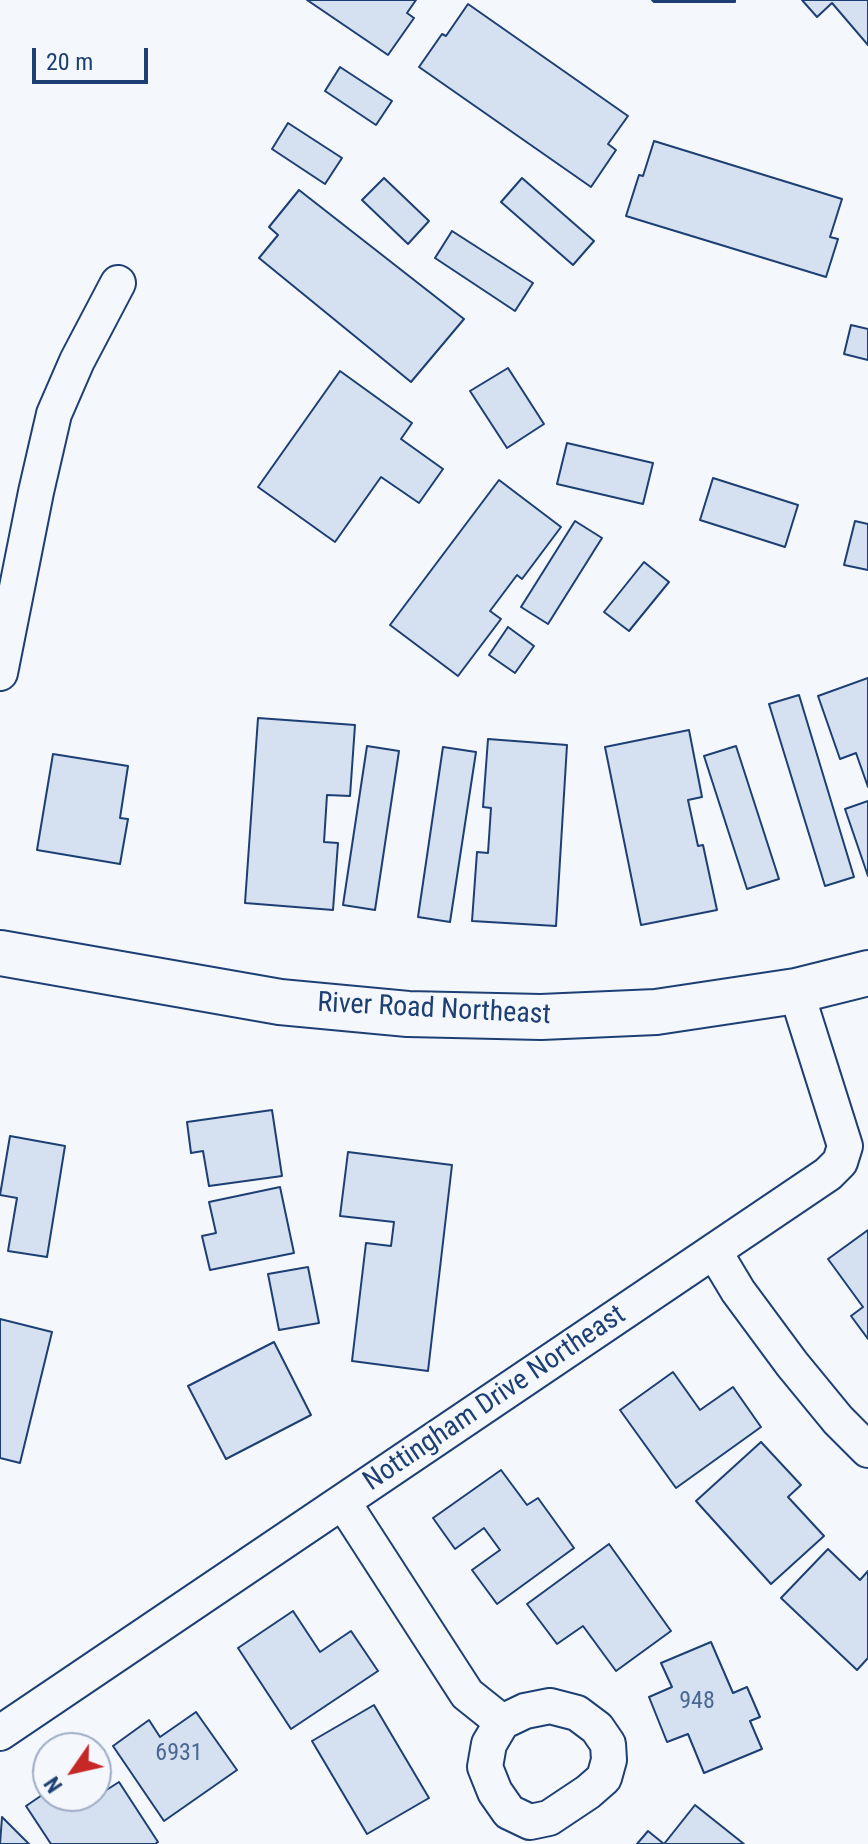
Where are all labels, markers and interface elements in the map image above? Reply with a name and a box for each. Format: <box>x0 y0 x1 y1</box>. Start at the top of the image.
scale bar <box>36 32 152 82</box>
text: 20 m <box>46 48 93 76</box>
street label: River Road Northeast <box>316 987 552 1033</box>
street label: Nottingham Drive Northeast <box>358 1299 632 1499</box>
house number: 948 <box>679 1688 715 1716</box>
north arrow <box>32 1732 112 1812</box>
house number: 6931 <box>155 1740 203 1768</box>
text: N <box>39 1772 67 1797</box>

